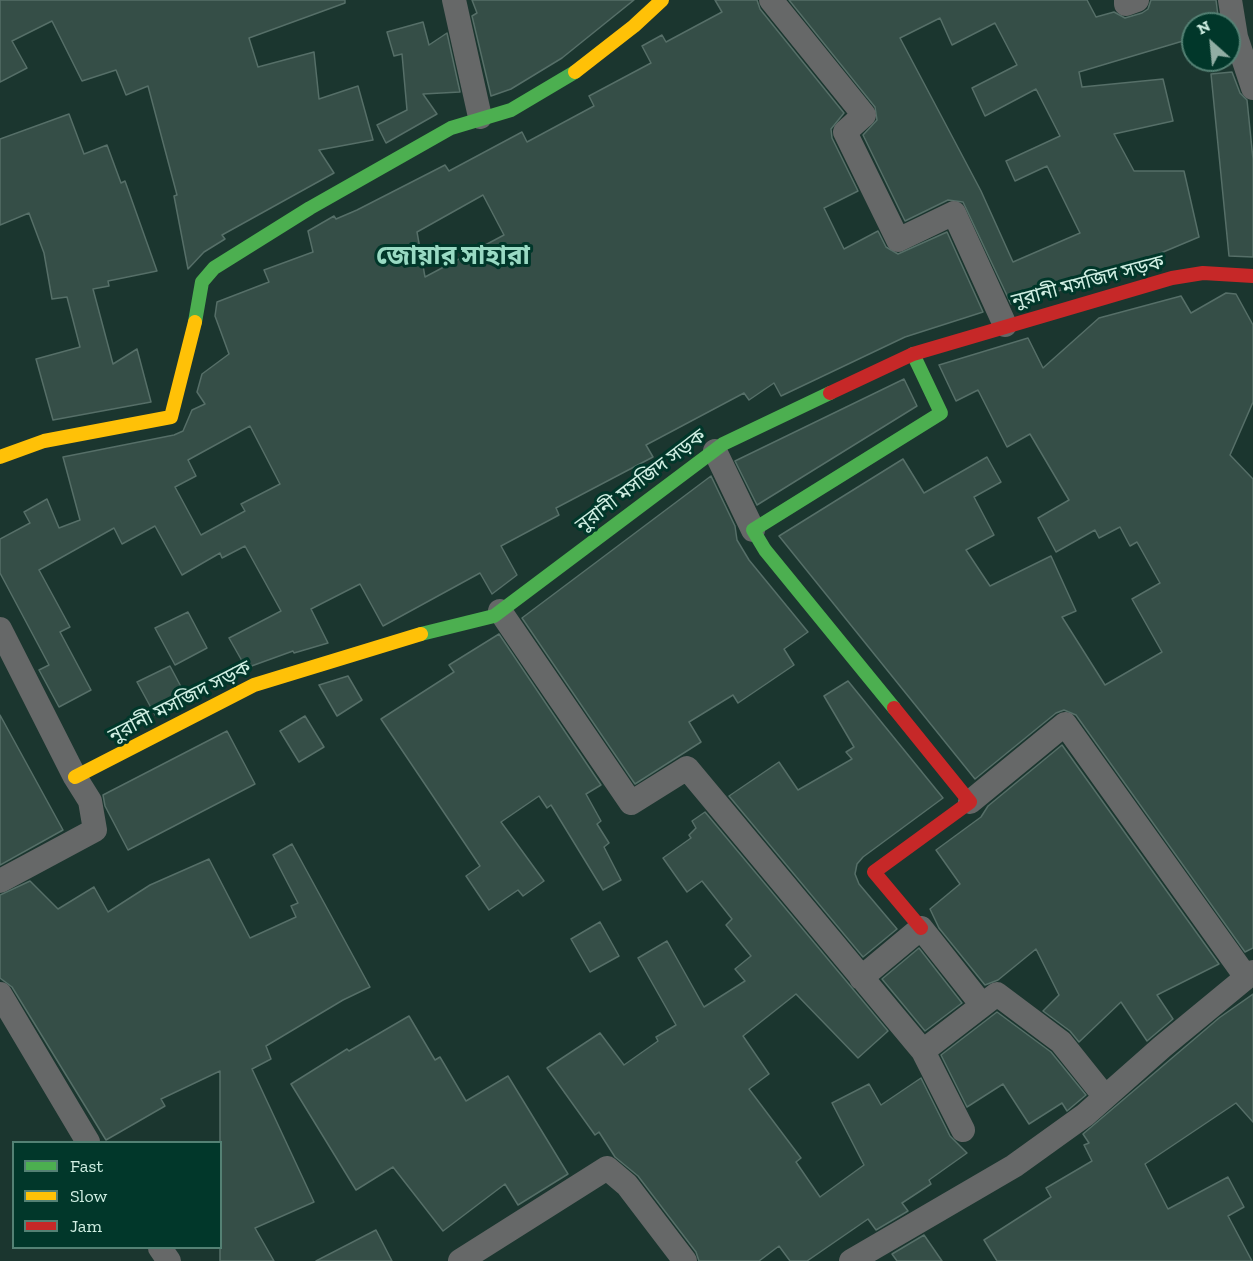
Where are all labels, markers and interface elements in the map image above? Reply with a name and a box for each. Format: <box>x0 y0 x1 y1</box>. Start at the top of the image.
north arrow <box>1181 12 1241 72</box>
text: N <box>1194 16 1213 39</box>
district label: জোয়ার সাহারা <box>376 241 530 273</box>
street label: নুরানী মসজিদ সড়ক <box>1009 250 1167 314</box>
street label: নুরানী মসজিদ সড়ক <box>571 424 711 538</box>
street label: নুরানী মসজিদ সড়ক <box>105 656 255 748</box>
legend <box>12 1141 222 1249</box>
text: Fast <box>70 1155 103 1177</box>
text: Slow <box>70 1185 107 1207</box>
text: Jam <box>70 1215 102 1237</box>

